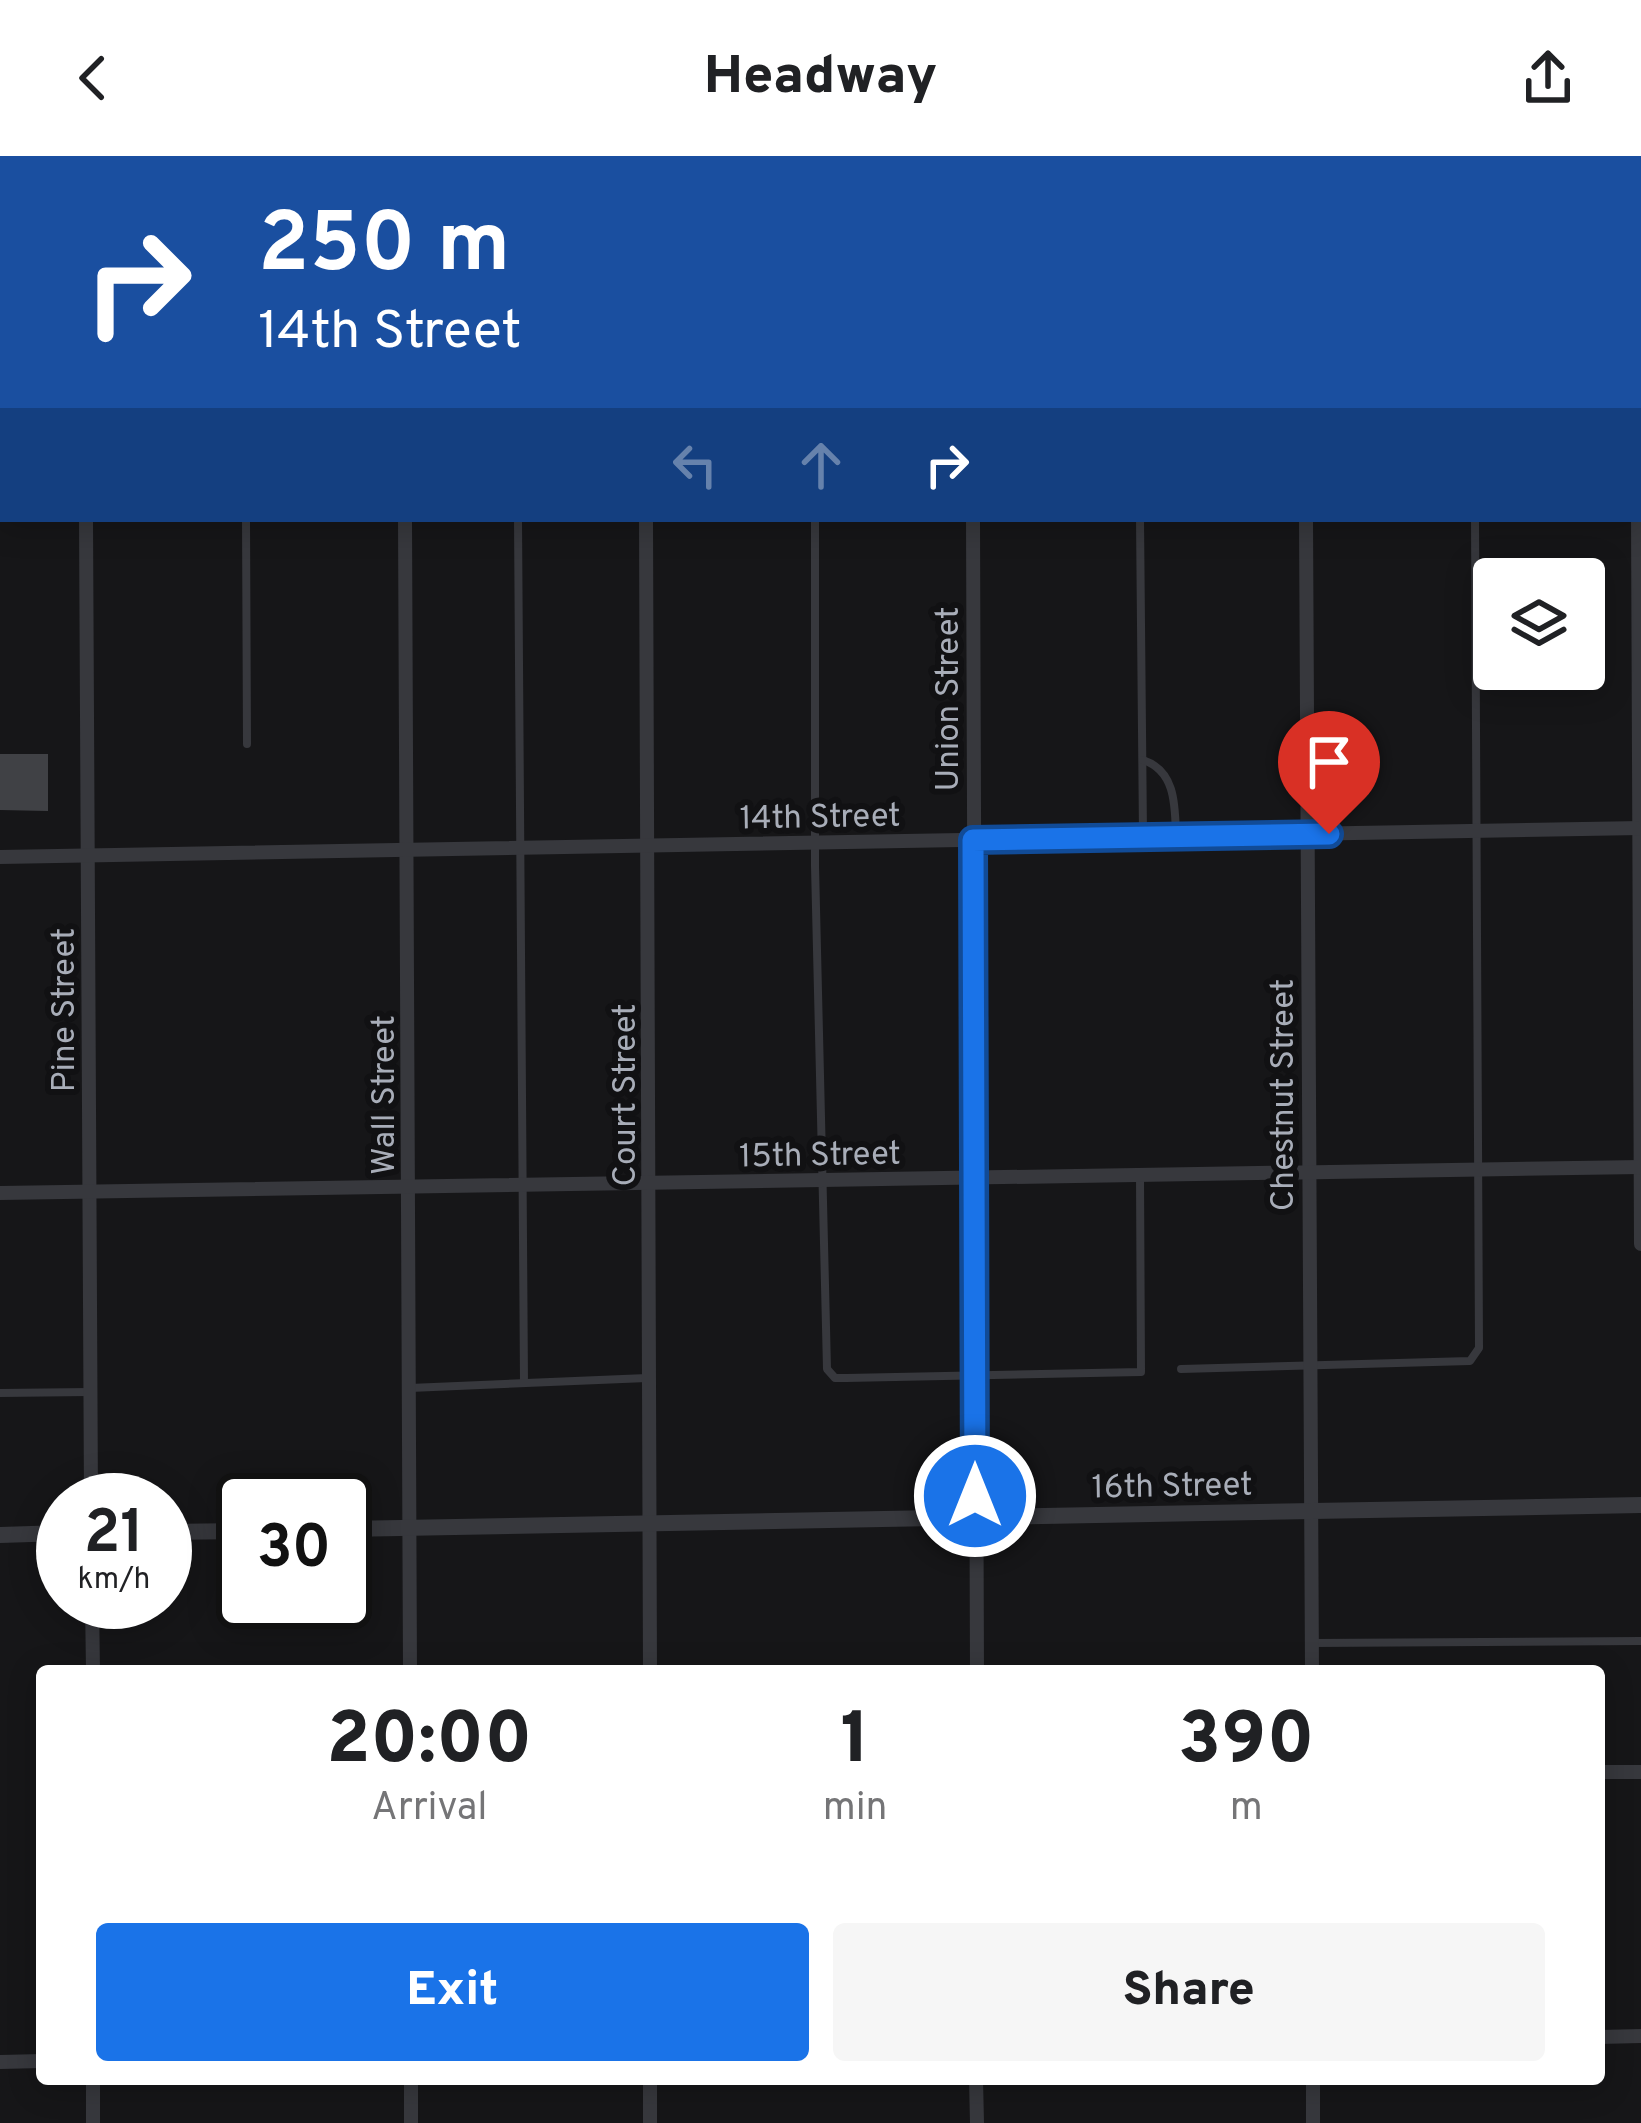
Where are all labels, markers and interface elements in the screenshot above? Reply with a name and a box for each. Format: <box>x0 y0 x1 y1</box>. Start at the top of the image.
text: Headway <box>704 44 937 113</box>
icon: back <box>60 45 126 111</box>
icon: share <box>1515 45 1581 111</box>
text: 250 m <box>258 195 510 301</box>
icon: right <box>60 204 216 360</box>
text: 14th Street <box>258 299 522 368</box>
icon: left <box>662 432 728 498</box>
icon: ahead <box>788 432 854 498</box>
icon: right <box>914 432 980 498</box>
map controls <box>1473 558 1605 690</box>
button: layers <box>1473 558 1605 690</box>
street label: Union Street <box>929 606 971 792</box>
pin <box>1278 711 1380 834</box>
icon: arrive <box>1296 729 1362 795</box>
street label: 14th Street <box>739 797 901 841</box>
street label: Pine Street <box>45 928 87 1092</box>
street label: Chestnut Street <box>1264 979 1306 1211</box>
street label: Court Street <box>606 1003 648 1187</box>
street label: Wall Street <box>365 1015 407 1175</box>
street label: 15th Street <box>739 1135 901 1179</box>
position arrow <box>912 1433 1038 1559</box>
street label: 16th Street <box>1091 1466 1253 1510</box>
speed limit sign: 30 <box>216 1473 372 1629</box>
text: 21 <box>84 1498 144 1574</box>
text: km/h <box>78 1562 150 1599</box>
text: 20:00 <box>326 1697 532 1789</box>
text: 1 <box>840 1697 870 1789</box>
text: 390 <box>1178 1697 1314 1789</box>
text: Arrival <box>371 1785 487 1834</box>
text: min <box>823 1785 888 1834</box>
text: m <box>1230 1785 1263 1834</box>
button: Exit <box>96 1923 809 2061</box>
button: Share <box>833 1923 1545 2061</box>

